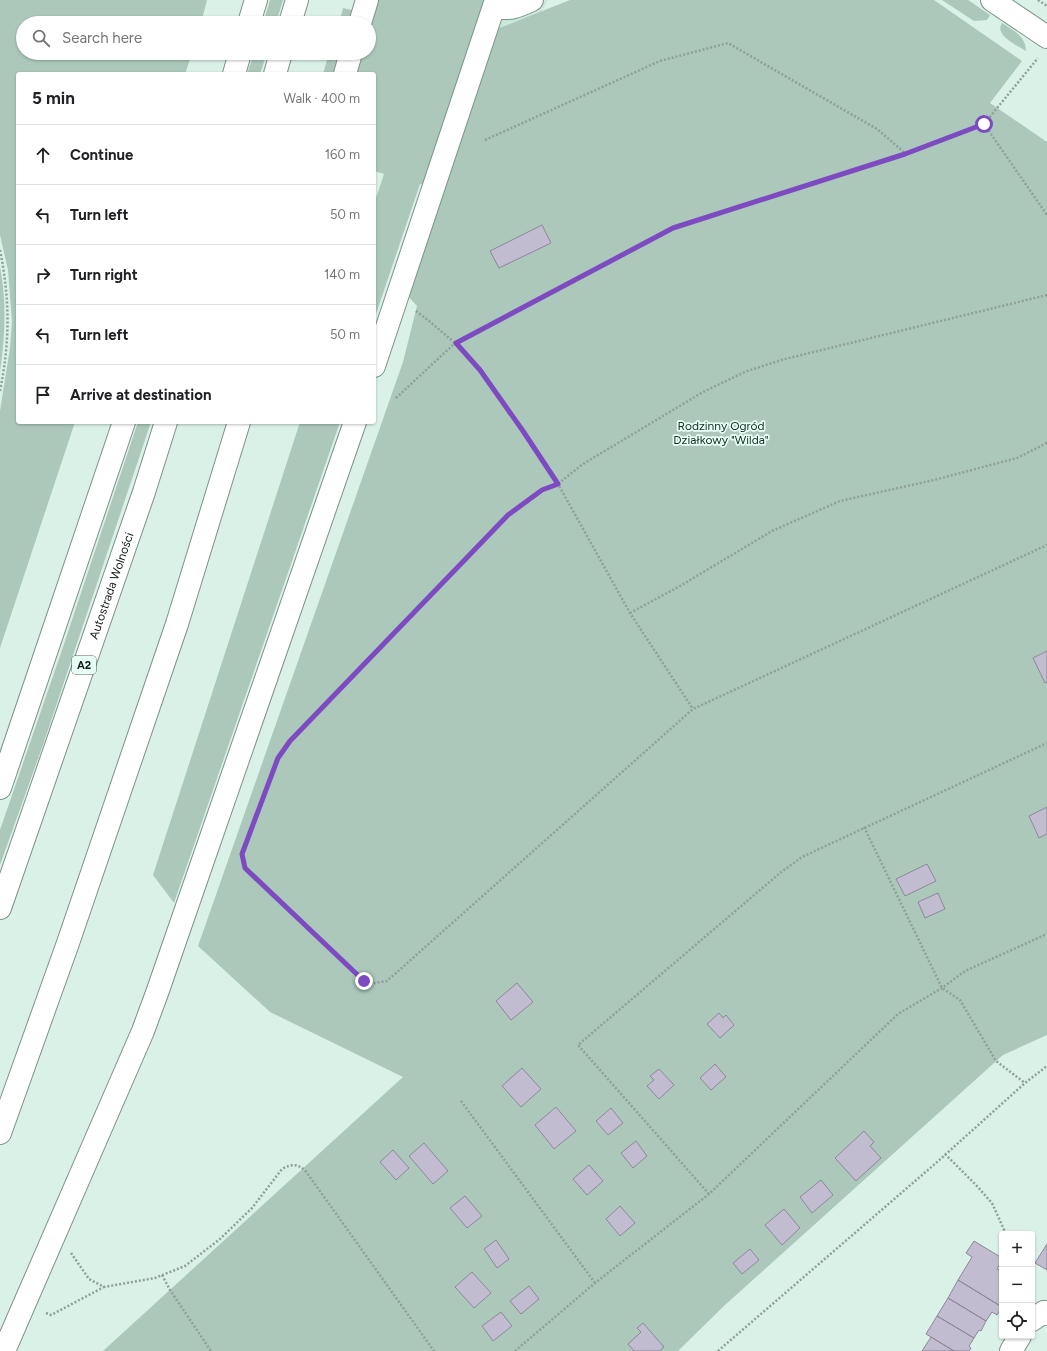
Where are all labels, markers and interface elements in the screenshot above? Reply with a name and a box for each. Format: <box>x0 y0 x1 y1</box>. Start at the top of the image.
search box <box>16 16 376 60</box>
icon: search <box>30 27 52 49</box>
text: Search here <box>62 29 142 47</box>
text: 5 min <box>32 88 75 108</box>
text: Walk · 400 m <box>284 91 360 106</box>
route start <box>975 115 993 133</box>
icon: ahead <box>32 144 54 166</box>
text: Continue <box>70 146 133 164</box>
text: 160 m <box>325 147 360 162</box>
icon: left <box>32 204 54 226</box>
text: Turn left <box>70 206 128 224</box>
text: 50 m <box>330 207 360 222</box>
icon: right <box>32 264 54 286</box>
text: Turn right <box>70 266 138 284</box>
text: 140 m <box>324 267 360 282</box>
icon: left <box>32 324 54 346</box>
text: Turn left <box>70 326 128 344</box>
text: 50 m <box>330 327 360 342</box>
icon: arrive <box>32 384 54 406</box>
text: Arrive at destination <box>70 386 211 404</box>
park label: Rodzinny Ogród Działkowy "Wilda" <box>673 419 769 447</box>
street label: Autostrada Wolności <box>87 531 136 641</box>
road number: A2 <box>72 656 96 674</box>
route end <box>355 972 373 990</box>
map controls <box>999 1231 1035 1339</box>
button: + <box>999 1231 1035 1267</box>
button: − <box>999 1267 1035 1303</box>
button: locate <box>999 1303 1035 1339</box>

